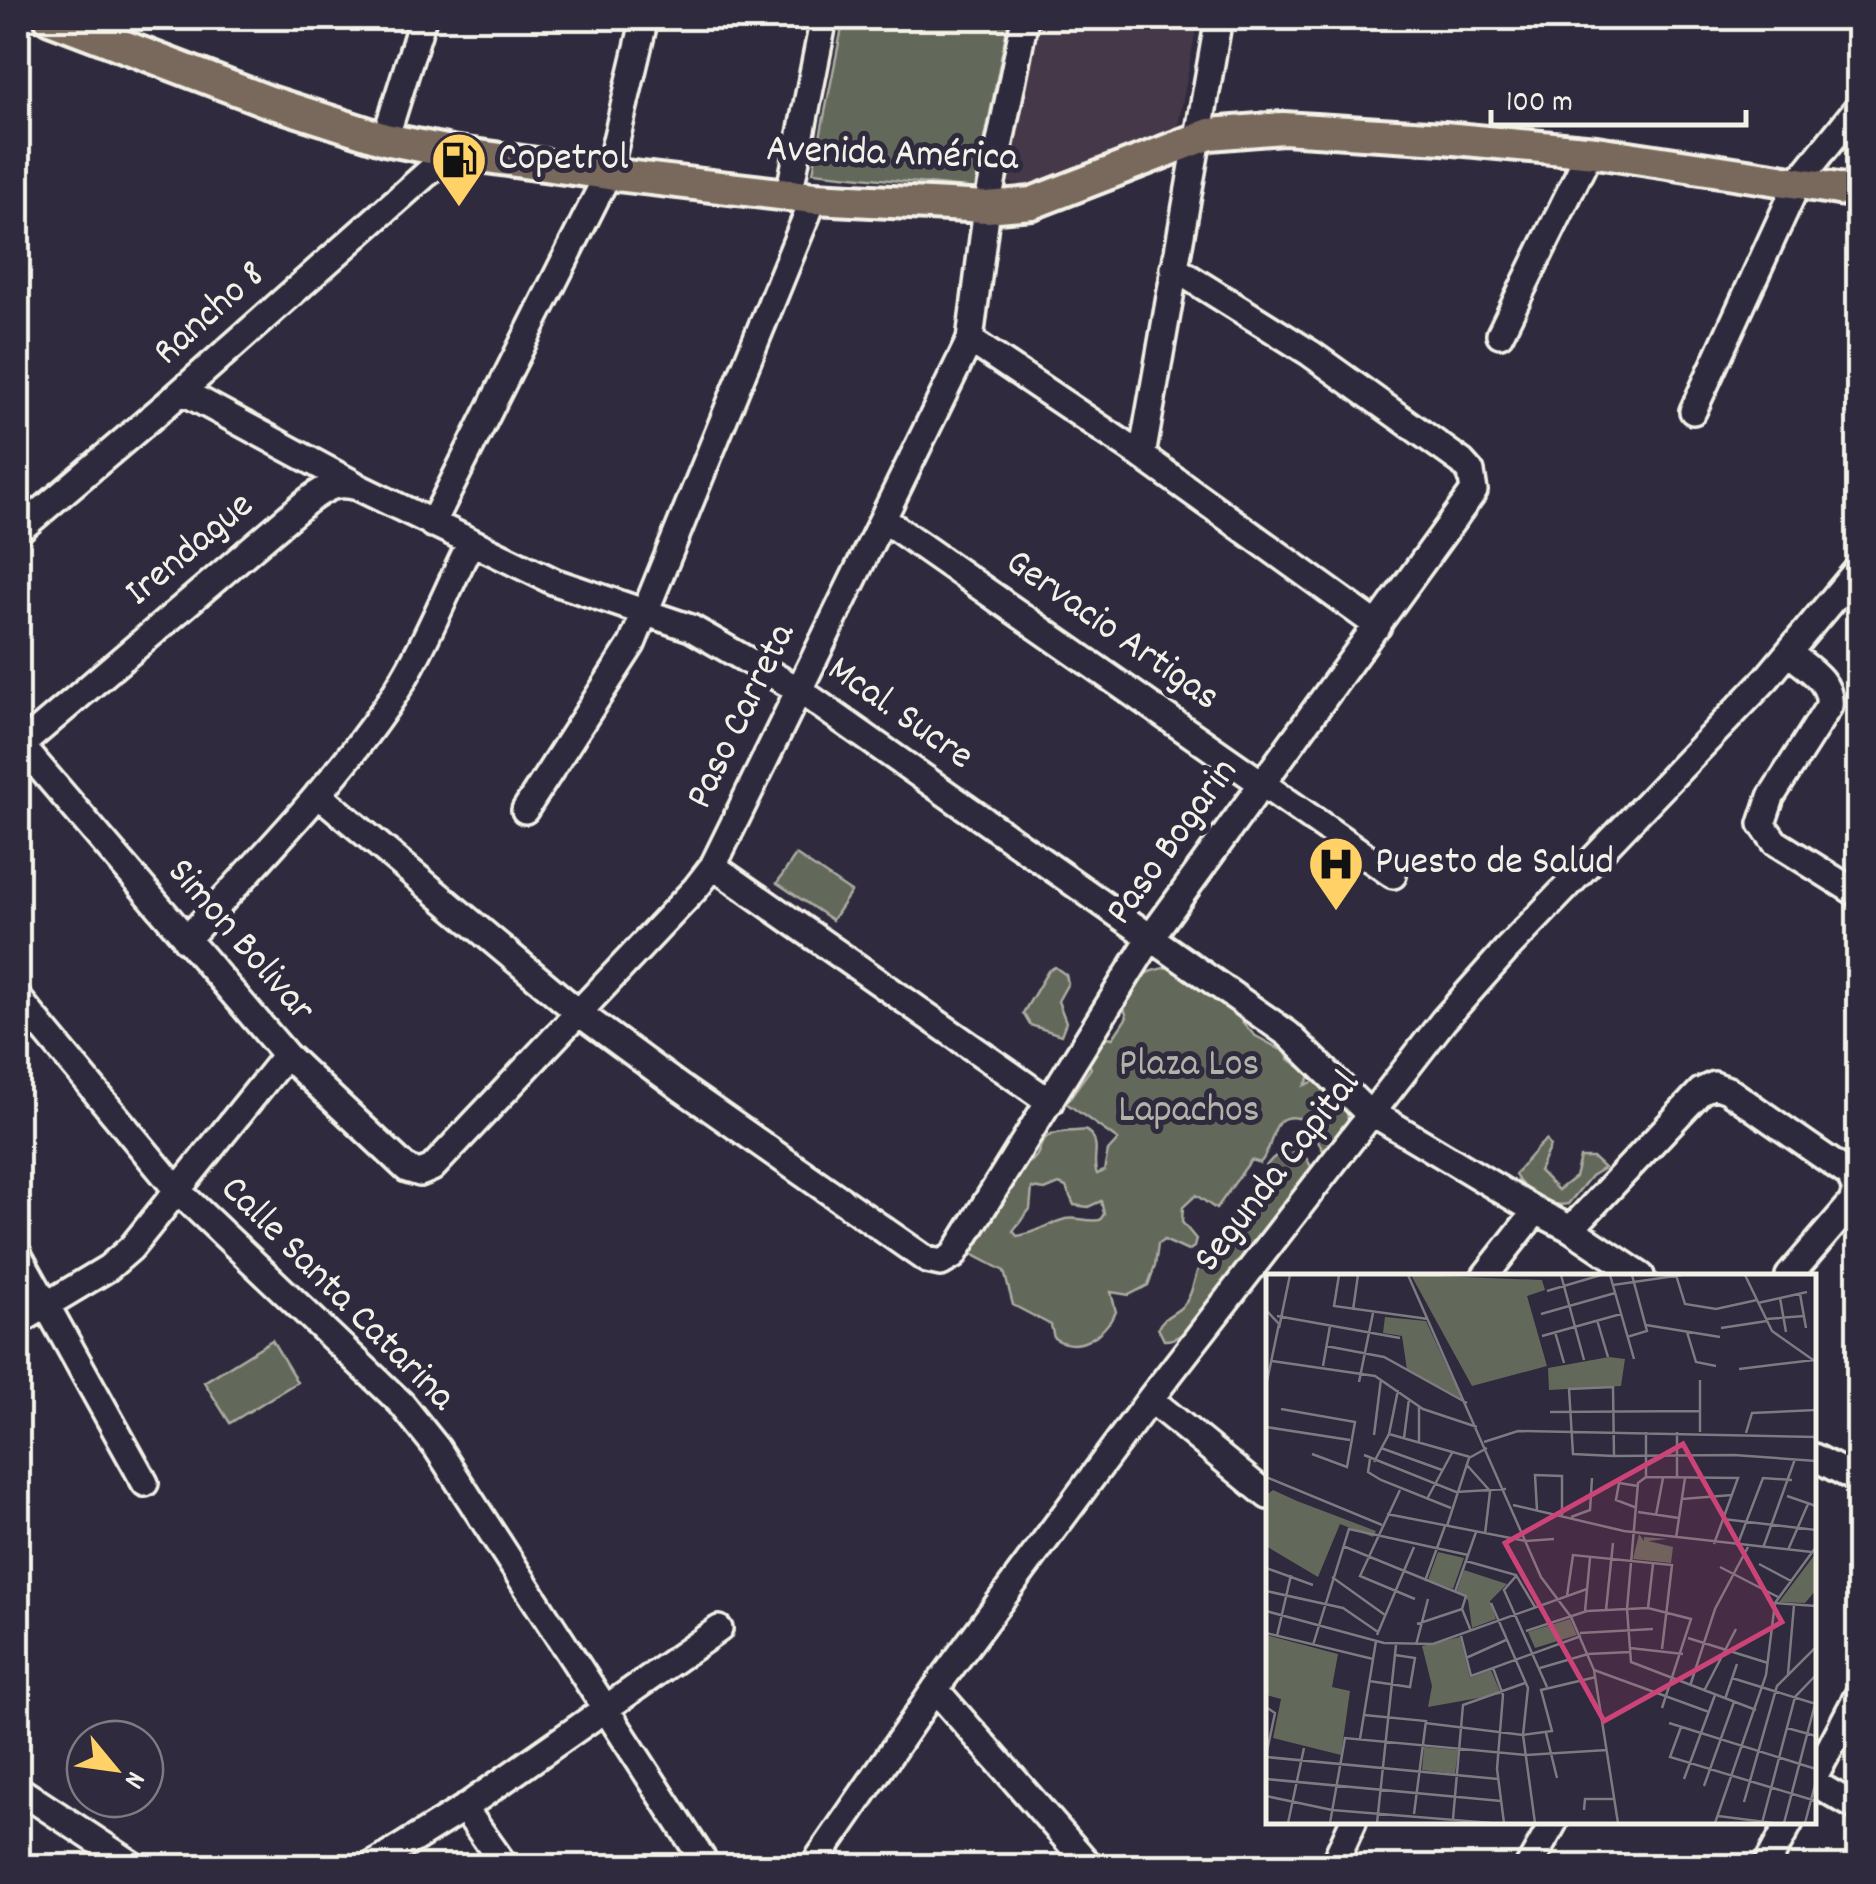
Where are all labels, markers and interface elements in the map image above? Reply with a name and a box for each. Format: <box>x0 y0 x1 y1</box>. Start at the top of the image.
scale bar <box>1491 65 1746 127</box>
text: 100 m <box>1506 83 1573 126</box>
street label: Avenida América <box>765 123 1020 189</box>
fuel station icon: Copetrol <box>429 130 489 209</box>
place label: Copetrol <box>498 132 629 189</box>
street label: Rancho 8 <box>142 249 280 381</box>
street label: Irendague <box>114 480 268 622</box>
street label: Gervacio Artigas <box>992 537 1230 727</box>
street label: Paso Carreta <box>674 613 813 819</box>
street label: Mcal. Sucre <box>814 644 984 786</box>
street label: Paso Bogarin <box>1094 748 1254 938</box>
hospital icon: Puesto de Salud <box>1306 834 1366 913</box>
place label: Puesto de Salud <box>1375 836 1614 893</box>
street label: Simon Bolivar <box>151 847 327 1037</box>
park label: Plaza Los Lapachos <box>1118 1038 1260 1141</box>
street label: Segunda Capital <box>1182 1060 1376 1286</box>
street label: Calle Santa Catarina <box>205 1164 468 1427</box>
inset map <box>1266 1274 1816 1824</box>
north arrow <box>65 1719 165 1819</box>
text: N <box>112 1763 153 1794</box>

